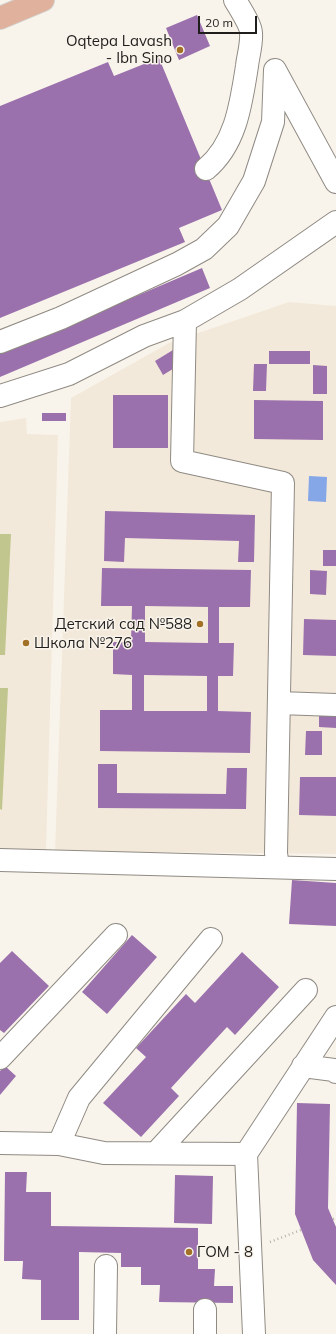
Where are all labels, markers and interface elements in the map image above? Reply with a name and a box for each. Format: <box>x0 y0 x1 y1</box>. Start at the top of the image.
scale bar <box>200 8 259 34</box>
text: 20 m <box>205 15 233 30</box>
place label: Oqtepa Lavash - Ibn Sino <box>66 32 172 67</box>
marker: Oqtepa Lavash - Ibn Sino <box>175 45 185 55</box>
place label: Детский сад №588 <box>54 615 192 633</box>
marker: Детский сад №588 <box>195 619 205 629</box>
place label: Школа №276 <box>34 634 132 652</box>
marker: Школа №276 <box>21 638 31 648</box>
place label: ГОМ - 8 <box>197 1243 253 1261</box>
marker: ГОМ - 8 <box>184 1247 194 1257</box>

